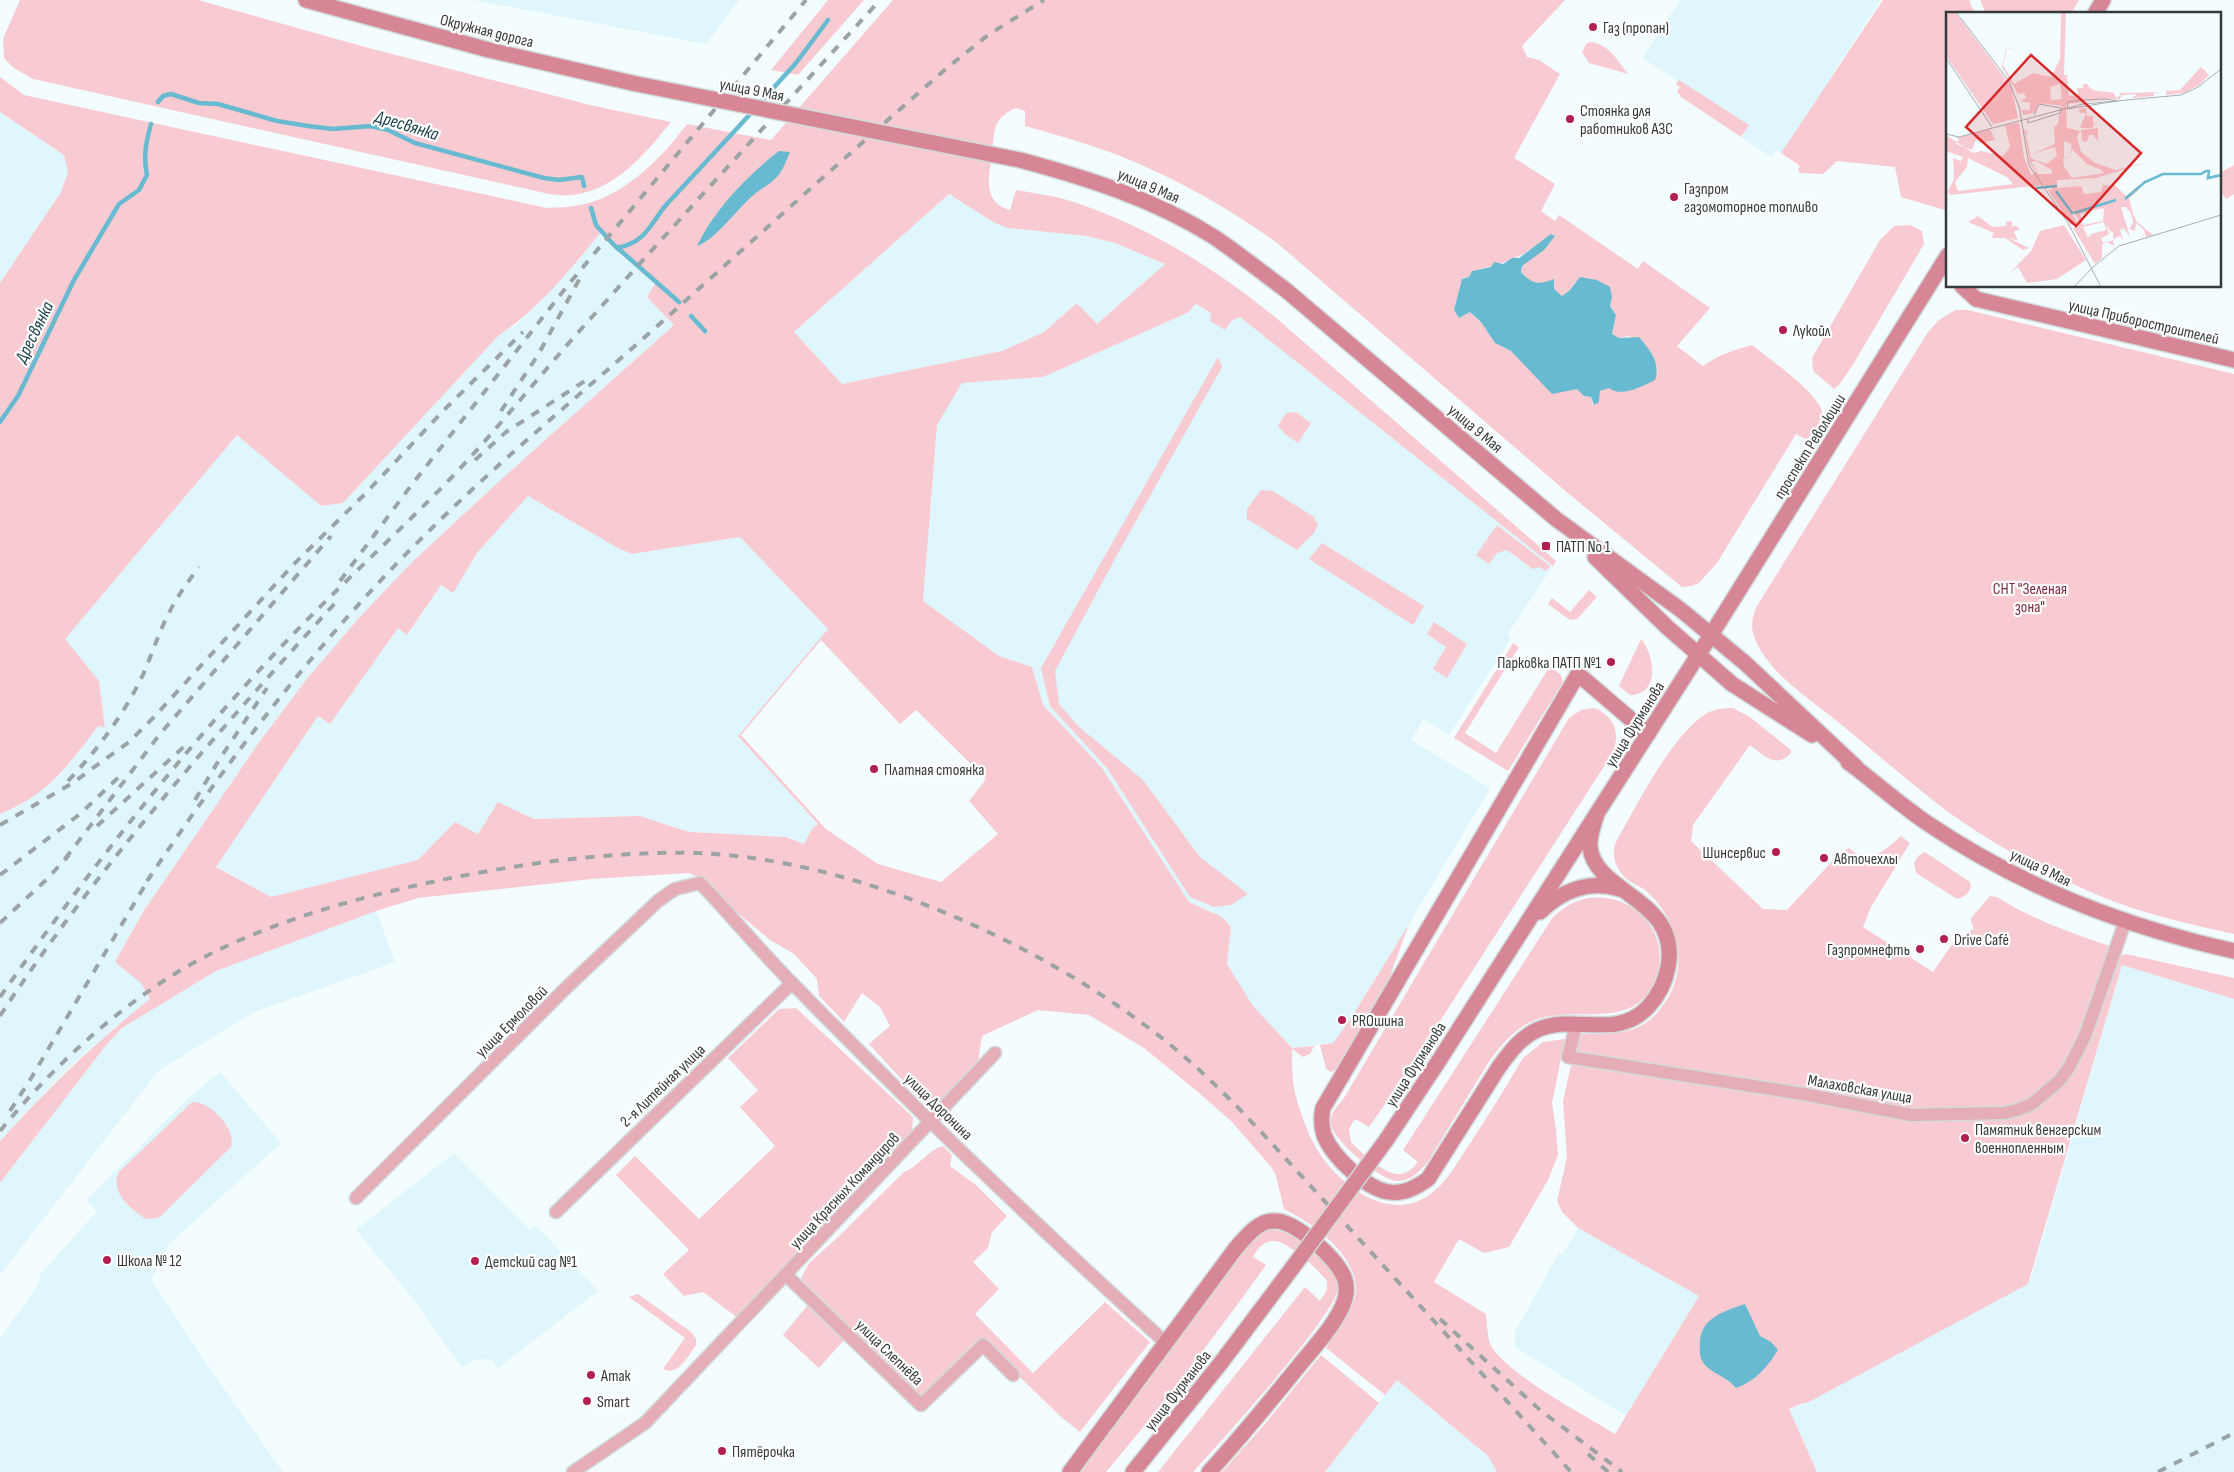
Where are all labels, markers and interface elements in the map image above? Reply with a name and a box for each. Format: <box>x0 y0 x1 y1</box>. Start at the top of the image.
street label: Окружная дорога <box>438 11 535 52</box>
inset map <box>1946 12 2222 288</box>
place label: Газ (пропан) <box>1603 19 1669 38</box>
marker: Газ (пропан) <box>1587 21 1599 33</box>
street label: улица 9 Мая <box>718 75 786 106</box>
place label: Стоянка для работников АЗС <box>1580 102 1673 139</box>
water label: Дресвянка <box>372 106 442 145</box>
marker: Стоянка для работников АЗС <box>1564 113 1576 125</box>
street label: улица 9 Мая <box>1115 165 1182 208</box>
place label: Газпром газомоторное топливо <box>1684 180 1818 217</box>
marker: Газпром газомоторное топливо <box>1668 191 1680 203</box>
street label: улица Приборостроителей <box>2067 296 2221 349</box>
water label: Дресвянка <box>10 298 58 367</box>
place label: Лукойл <box>1792 322 1831 341</box>
marker: Лукойл <box>1777 324 1789 336</box>
street label: проспект Революции <box>1770 391 1850 503</box>
street label: улица 9 Мая <box>1444 401 1506 457</box>
place label: ПАТП No 1 <box>1556 538 1611 557</box>
marker: ПАТП No 1 <box>1540 540 1552 552</box>
park label: СНТ "Зеленая зона" <box>1993 580 2067 617</box>
place label: Парковка ПАТП №1 <box>1497 654 1601 673</box>
marker: Парковка ПАТП №1 <box>1605 656 1617 668</box>
street label: улица Фурманова <box>1602 679 1669 771</box>
place label: Платная стоянка <box>884 761 984 780</box>
marker: Платная стоянка <box>868 763 880 775</box>
place label: Шинсервис <box>1703 844 1766 863</box>
street label: улица 9 Мая <box>2007 845 2074 891</box>
marker: Шинсервис <box>1770 846 1782 858</box>
place label: Авточехлы <box>1833 850 1898 869</box>
marker: Авточехлы <box>1818 852 1830 864</box>
place label: Drive Café <box>1954 931 2009 950</box>
marker: Drive Café <box>1938 933 1950 945</box>
place label: Газпромнефть <box>1827 941 1910 960</box>
marker: Газпромнефть <box>1914 943 1926 955</box>
street label: улица Ермоловой <box>472 982 552 1062</box>
place label: PROшина <box>1352 1012 1404 1031</box>
marker: PROшина <box>1336 1014 1348 1026</box>
street label: улица Фурманова <box>1382 1019 1451 1111</box>
street label: 2-я Литейная улица <box>617 1041 710 1131</box>
street label: улица Доронина <box>900 1070 976 1144</box>
street label: Малаховская улица <box>1806 1071 1913 1108</box>
place label: Памятник венгерским военнопленным <box>1975 1121 2101 1158</box>
street label: улица Красных Командиров <box>786 1129 904 1253</box>
marker: Памятник венгерским военнопленным <box>1959 1132 1971 1144</box>
place label: Школа № 12 <box>117 1252 182 1271</box>
place label: Детский сад №1 <box>485 1253 577 1272</box>
marker: Школа № 12 <box>101 1254 113 1266</box>
marker: Детский сад №1 <box>469 1255 481 1267</box>
street label: улица Слепнёва <box>851 1316 927 1390</box>
street label: улица Фурманова <box>1141 1347 1215 1435</box>
place label: Атак <box>600 1367 632 1386</box>
marker: Атак <box>585 1369 597 1381</box>
place label: Smart <box>597 1393 630 1412</box>
marker: Smart <box>581 1395 593 1407</box>
place label: Пятёрочка <box>732 1443 795 1462</box>
marker: Пятёрочка <box>716 1445 728 1457</box>

